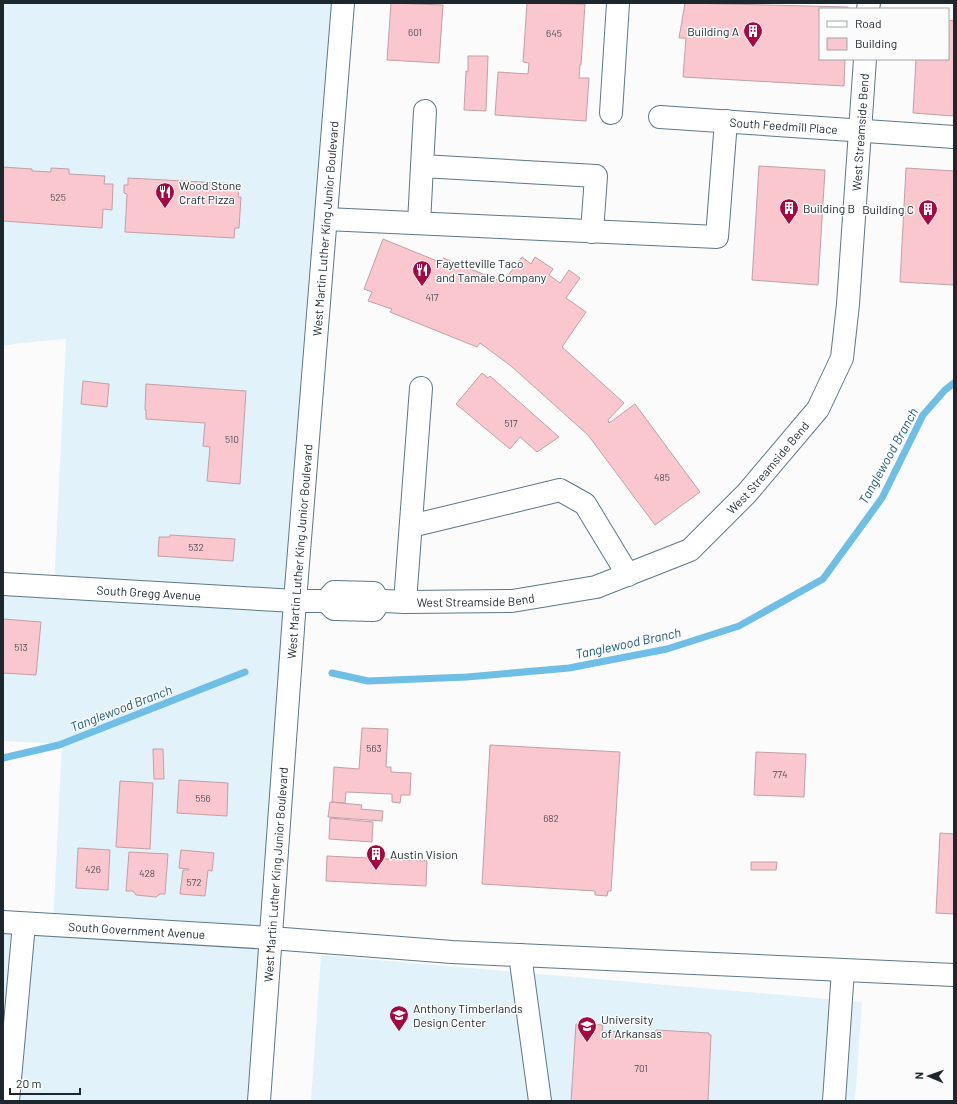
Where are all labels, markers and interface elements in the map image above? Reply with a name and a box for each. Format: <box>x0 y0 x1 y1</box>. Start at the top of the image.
legend <box>819 8 949 60</box>
text: Road <box>855 16 882 30</box>
building icon: Building A <box>742 20 764 48</box>
place label: Building A <box>687 24 739 38</box>
house number: 601 <box>408 26 422 38</box>
house number: 645 <box>546 27 562 39</box>
text: Building <box>855 36 897 50</box>
street label: West Streamside Bend <box>849 73 871 192</box>
street label: South Feedmill Place <box>729 115 838 136</box>
street label: West Martin Luther King Junior Boulevard <box>309 120 341 337</box>
place label: Wood Stone Craft Pizza <box>179 178 242 206</box>
restaurant icon: Wood Stone Craft Pizza <box>154 181 176 209</box>
house number: 525 <box>50 191 66 203</box>
building icon: Building B <box>778 197 800 225</box>
building icon: Building C <box>917 198 939 226</box>
place label: Building B <box>803 201 855 215</box>
place label: Building C <box>862 202 914 216</box>
place label: Fayetteville Taco and Tamale Company <box>436 256 547 284</box>
restaurant icon: Fayetteville Taco and Tamale Company <box>411 259 433 287</box>
house number: 417 <box>426 291 439 303</box>
water label: Tanglewood Branch <box>855 405 921 507</box>
house number: 517 <box>504 417 518 429</box>
street label: West Streamside Bend <box>724 418 812 516</box>
house number: 510 <box>225 433 239 445</box>
street label: West Martin Luther King Junior Boulevard <box>284 443 315 659</box>
house number: 485 <box>654 471 670 483</box>
house number: 532 <box>188 541 204 553</box>
street label: South Gregg Avenue <box>96 582 201 603</box>
street label: West Streamside Bend <box>417 590 535 609</box>
water label: Tanglewood Branch <box>574 624 682 662</box>
house number: 513 <box>14 641 28 653</box>
water label: Tanglewood Branch <box>68 681 174 735</box>
house number: 563 <box>366 742 382 754</box>
street label: West Martin Luther King Junior Boulevard <box>261 767 290 983</box>
house number: 774 <box>773 768 787 780</box>
house number: 556 <box>195 792 211 804</box>
house number: 682 <box>543 812 559 824</box>
building icon: Austin Vision <box>365 843 387 871</box>
place label: Austin Vision <box>390 847 458 861</box>
house number: 426 <box>85 863 101 875</box>
house number: 428 <box>139 867 155 879</box>
house number: 572 <box>186 876 202 888</box>
street label: South Government Avenue <box>68 919 206 941</box>
place label: Anthony Timberlands Design Center <box>413 1001 523 1029</box>
school or university icon: Anthony Timberlands Design Center <box>388 1004 410 1032</box>
place label: University of Arkansas <box>601 1012 662 1040</box>
school or university icon: University of Arkansas <box>576 1015 598 1043</box>
north arrow <box>909 1056 949 1096</box>
house number: 701 <box>634 1062 648 1074</box>
scale bar <box>10 1070 80 1096</box>
text: N <box>912 1072 925 1080</box>
text: 20 m <box>16 1076 42 1090</box>

